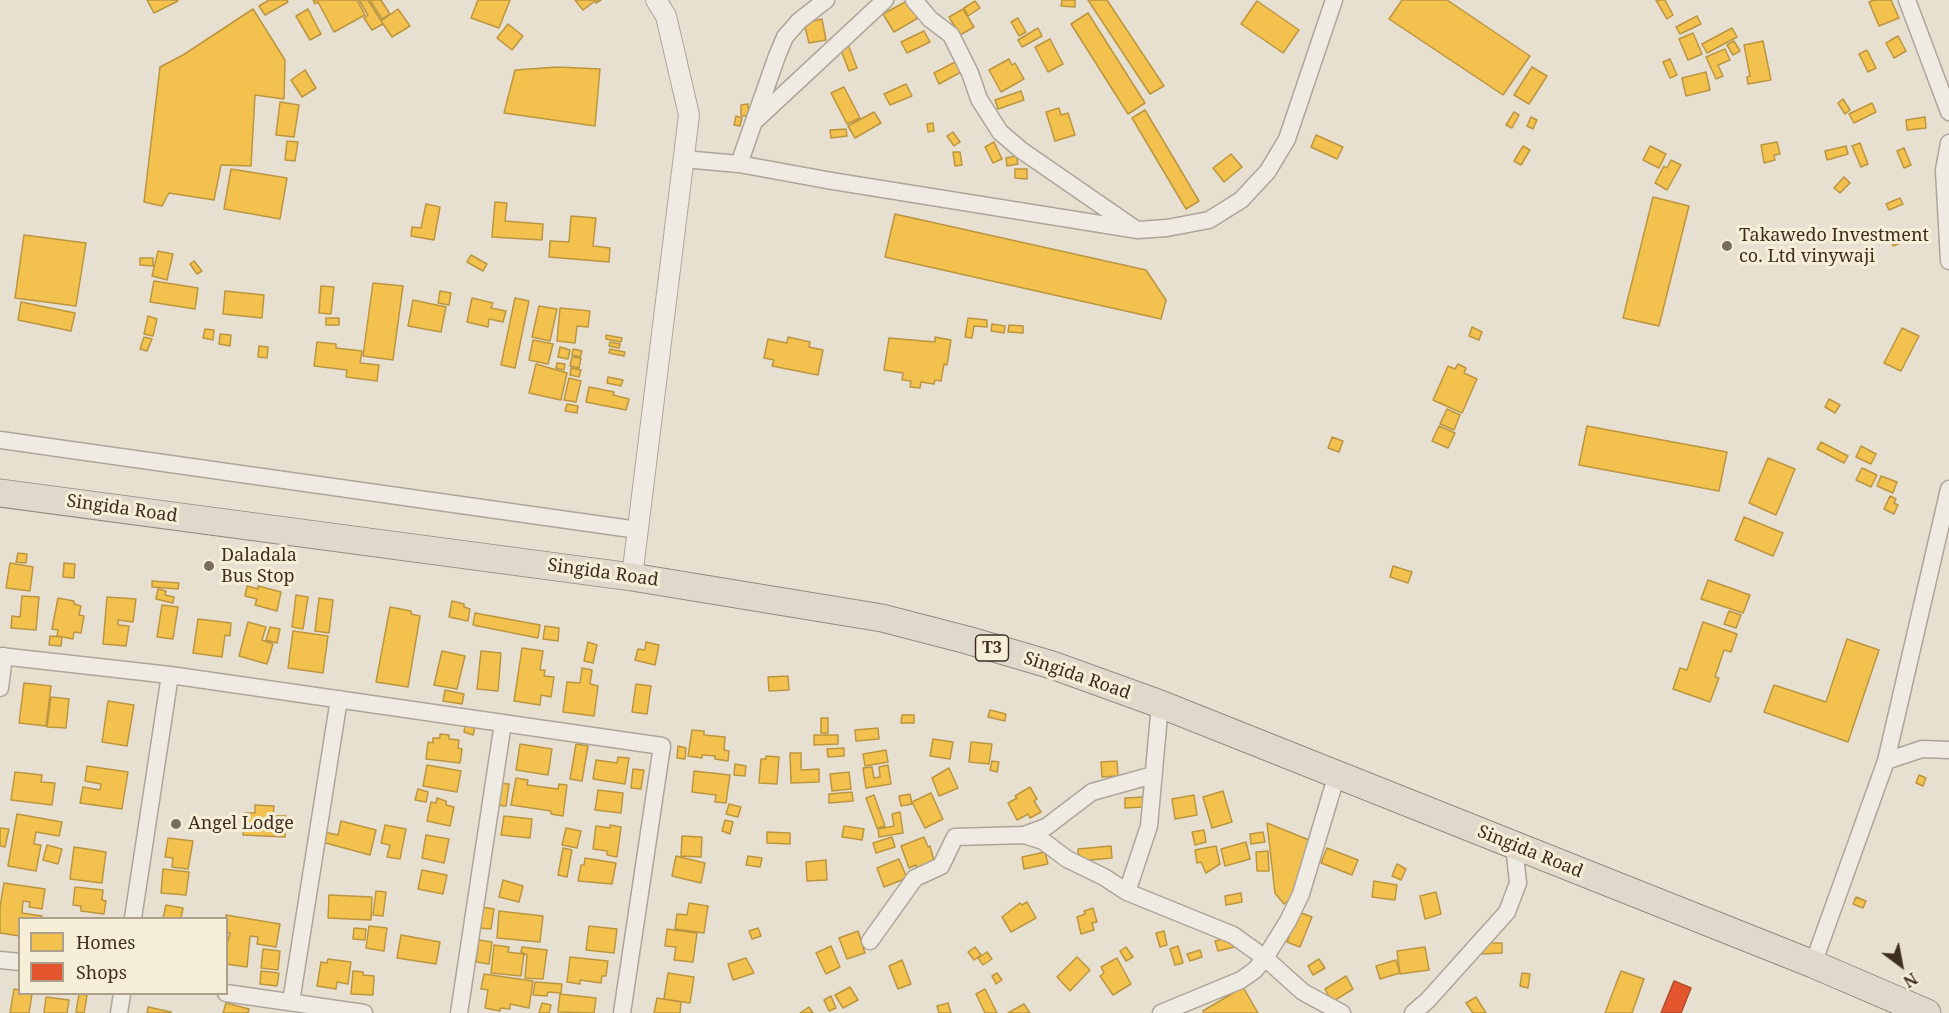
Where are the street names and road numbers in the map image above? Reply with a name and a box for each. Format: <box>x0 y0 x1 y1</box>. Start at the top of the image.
street label: Singida Road <box>65 491 179 527</box>
street label: Singida Road <box>546 555 660 591</box>
road number: T3 <box>976 635 1008 661</box>
street label: Singida Road <box>1021 648 1133 704</box>
street label: Singida Road <box>1474 821 1586 883</box>

